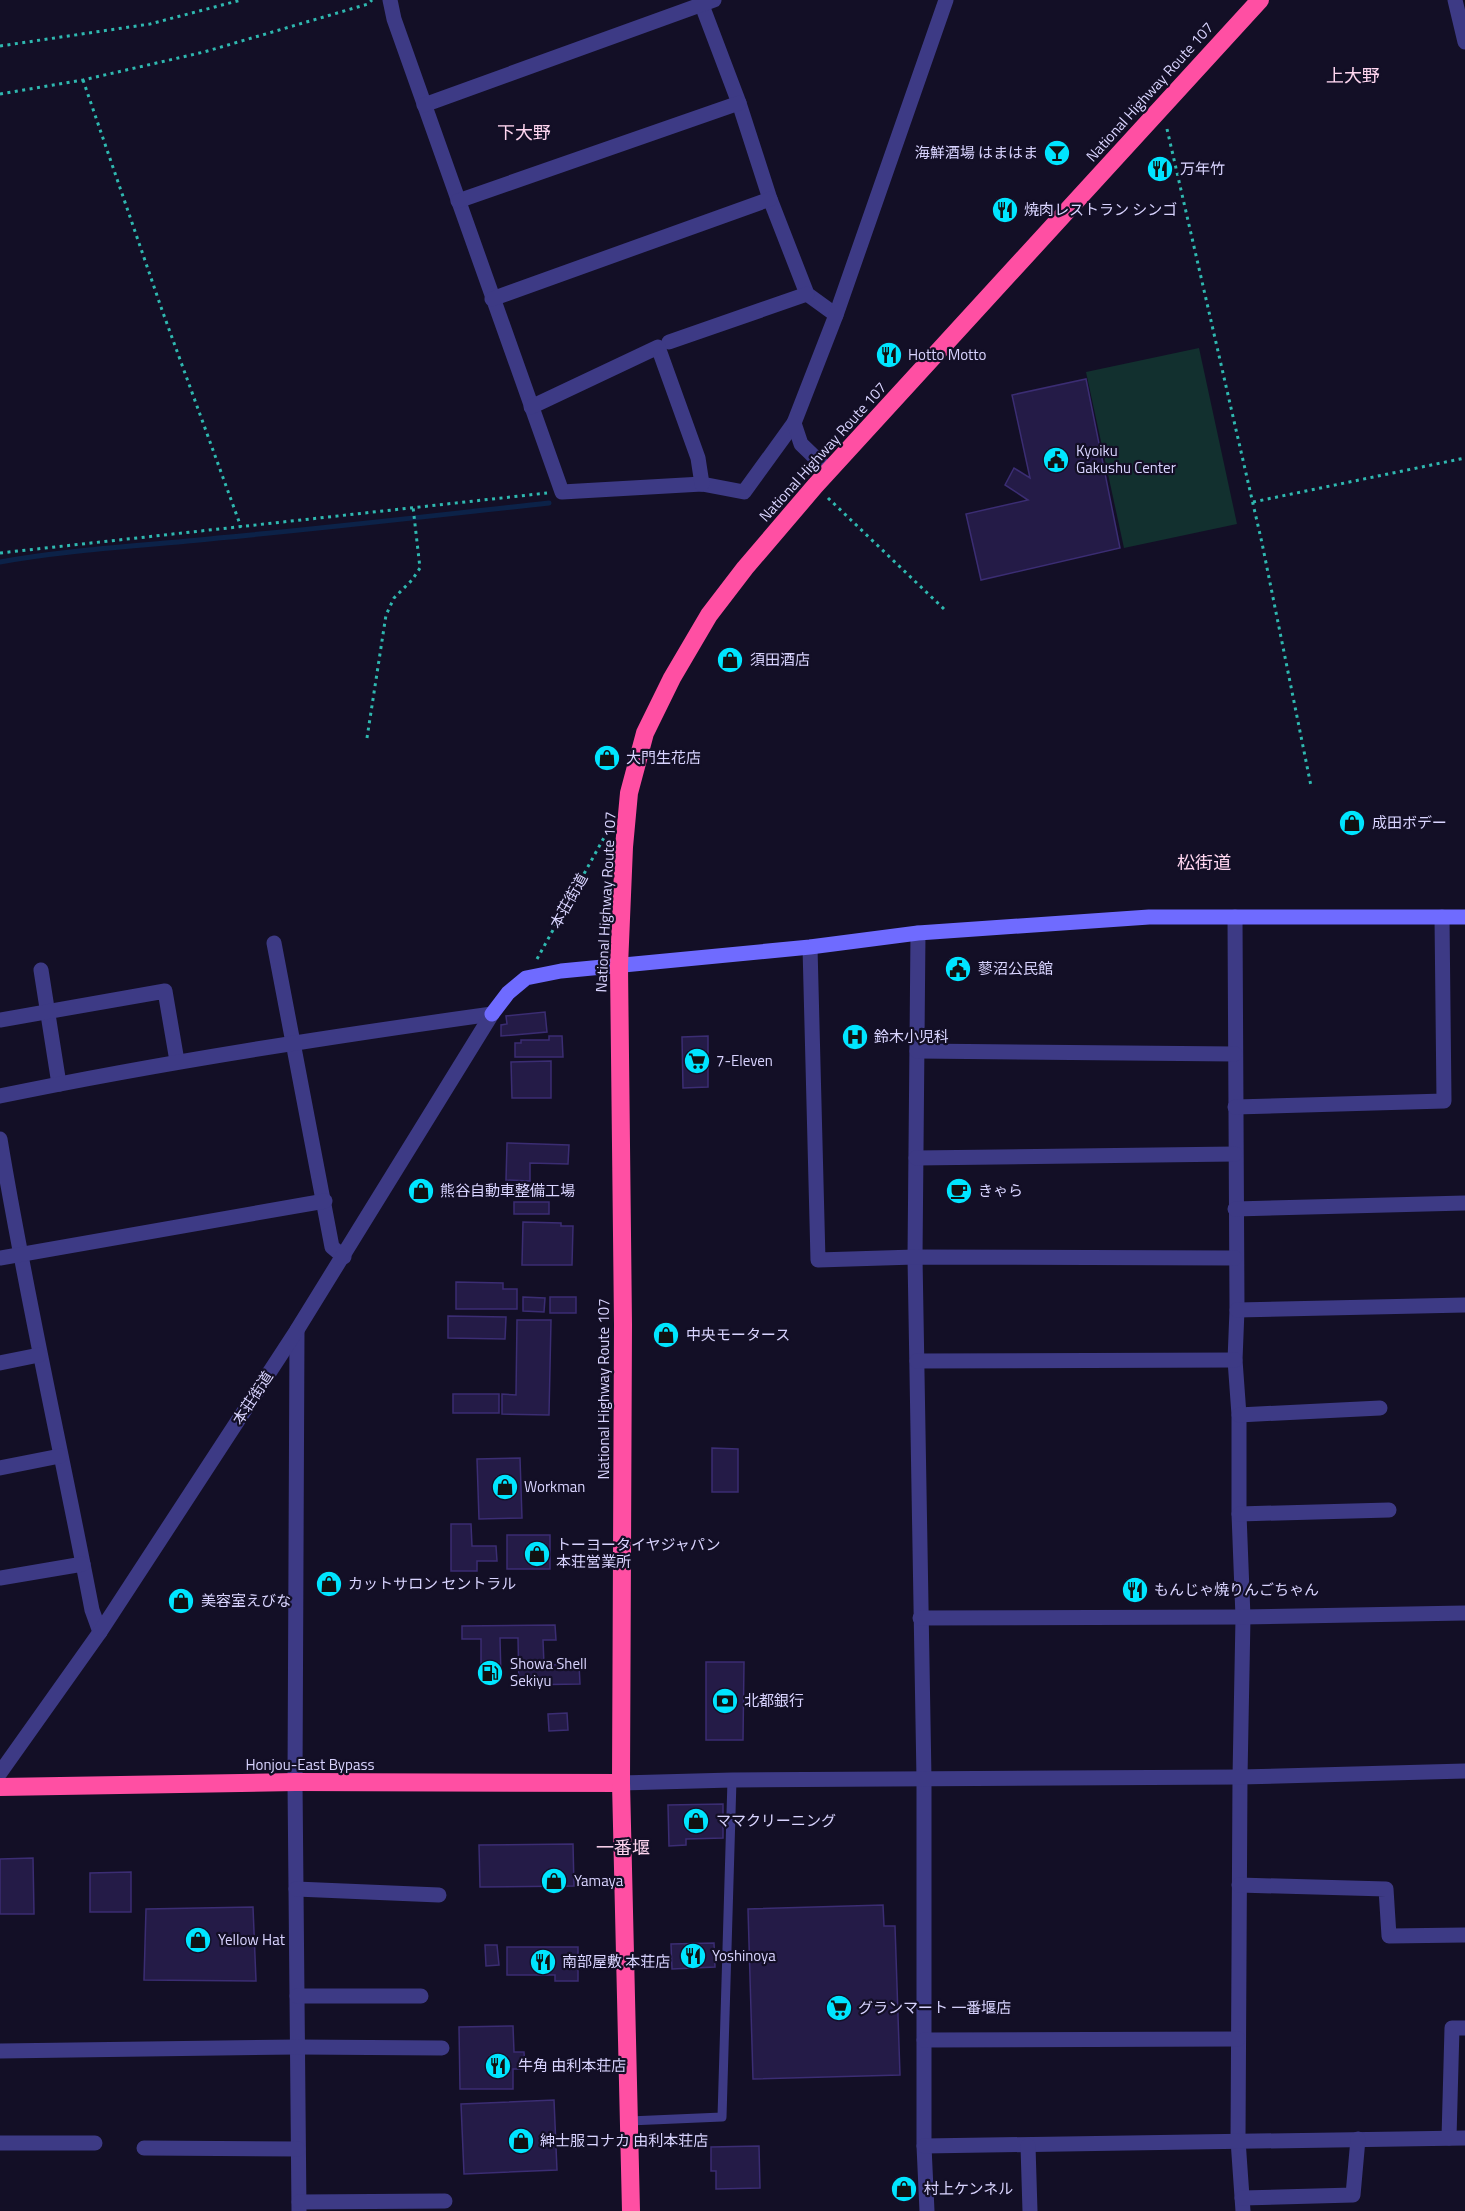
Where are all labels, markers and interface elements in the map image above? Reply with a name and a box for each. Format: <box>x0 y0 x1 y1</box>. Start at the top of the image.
street label: National Highway Route 107 <box>1080 17 1219 167</box>
district label: 上大野 <box>1326 62 1380 89</box>
district label: 下大野 <box>497 119 551 146</box>
bar icon: 海鮮酒場 はまはま <box>1042 138 1072 168</box>
place label: 海鮮酒場 はまはま <box>915 141 1038 164</box>
restaurant icon: 万年竹 <box>1145 154 1175 184</box>
place label: 万年竹 <box>1180 157 1225 180</box>
restaurant icon: 焼肉レストラン シンゴ <box>990 195 1020 225</box>
place label: 焼肉レストラン シンゴ <box>1024 198 1177 221</box>
restaurant icon: Hotto Motto <box>874 340 904 370</box>
place label: Hotto Motto <box>908 343 987 366</box>
street label: National Highway Route 107 <box>753 377 892 527</box>
place label: Kyoiku Gakushu Center <box>1076 439 1176 479</box>
public building icon: Kyoiku Gakushu Center <box>1041 445 1071 475</box>
shop icon: 須田酒店 <box>715 645 745 675</box>
place label: 須田酒店 <box>750 648 810 671</box>
shop icon: 大門生花店 <box>592 743 622 773</box>
place label: 大門生花店 <box>626 746 701 769</box>
shop icon: 成田ボデー <box>1337 808 1367 838</box>
street label: National Highway Route 107 <box>589 811 622 993</box>
place label: 成田ボデー <box>1372 811 1447 834</box>
district label: 松街道 <box>1177 849 1231 876</box>
street label: 本荘街道 <box>544 869 593 933</box>
public building icon: 蓼沼公民館 <box>943 954 973 984</box>
place label: 蓼沼公民館 <box>978 957 1053 980</box>
hospital icon: 鈴木小児科 <box>840 1022 870 1052</box>
place label: 鈴木小児科 <box>874 1025 949 1048</box>
supermarket icon: 7-Eleven <box>682 1046 712 1076</box>
place label: 7-Eleven <box>716 1049 773 1072</box>
shop icon: 熊谷自動車整備工場 <box>406 1176 436 1206</box>
cafe icon: きゃら <box>944 1176 974 1206</box>
place label: 熊谷自動車整備工場 <box>440 1179 575 1202</box>
place label: きゃら <box>978 1179 1023 1202</box>
street label: National Highway Route 107 <box>592 1298 615 1480</box>
shop icon: 中央モータース <box>651 1320 681 1350</box>
place label: 中央モータース <box>686 1323 790 1346</box>
street label: 本荘街道 <box>227 1366 279 1429</box>
shop icon: Workman <box>490 1472 520 1502</box>
place label: Workman <box>524 1475 585 1498</box>
place label: トーヨータイヤジャパン 本荘営業所 <box>556 1533 721 1573</box>
shop icon: トーヨータイヤジャパン 本荘営業所 <box>522 1539 552 1569</box>
shop icon: カットサロン セントラル <box>314 1569 344 1599</box>
place label: カットサロン セントラル <box>348 1572 516 1595</box>
restaurant icon: もんじゃ焼りんごちゃん <box>1120 1575 1150 1605</box>
place label: もんじゃ焼りんごちゃん <box>1154 1578 1319 1601</box>
shop icon: 美容室えびな <box>166 1586 196 1616</box>
place label: 美容室えびな <box>201 1589 291 1612</box>
place label: Showa Shell Sekiyu <box>510 1652 587 1692</box>
fuel station icon: Showa Shell Sekiyu <box>475 1658 505 1688</box>
bank icon: 北都銀行 <box>710 1686 740 1716</box>
place label: 北都銀行 <box>744 1689 804 1712</box>
street label: Honjou-East Bypass <box>246 1753 374 1776</box>
shop icon: ママクリーニング <box>681 1806 711 1836</box>
place label: ママクリーニング <box>716 1809 836 1832</box>
district label: 一番堰 <box>596 1834 650 1861</box>
shop icon: Yamaya <box>539 1866 569 1896</box>
place label: Yamaya <box>574 1869 624 1892</box>
shop icon: Yellow Hat <box>183 1925 213 1955</box>
place label: Yellow Hat <box>218 1928 286 1951</box>
restaurant icon: Yoshinoya <box>678 1941 708 1971</box>
place label: Yoshinoya <box>712 1944 776 1967</box>
restaurant icon: 南部屋敷 本荘店 <box>528 1947 558 1977</box>
place label: 南部屋敷 本荘店 <box>562 1950 670 1973</box>
supermarket icon: グランマート 一番堰店 <box>824 1993 854 2023</box>
place label: グランマート 一番堰店 <box>858 1996 1011 2019</box>
restaurant icon: 牛角 由利本荘店 <box>483 2051 513 2081</box>
place label: 牛角 由利本荘店 <box>518 2054 626 2077</box>
shop icon: 紳士服コナカ 由利本荘店 <box>506 2126 536 2156</box>
place label: 紳士服コナカ 由利本荘店 <box>540 2129 708 2152</box>
shop icon: 村上ケンネル <box>889 2174 919 2204</box>
place label: 村上ケンネル <box>924 2177 1013 2200</box>

